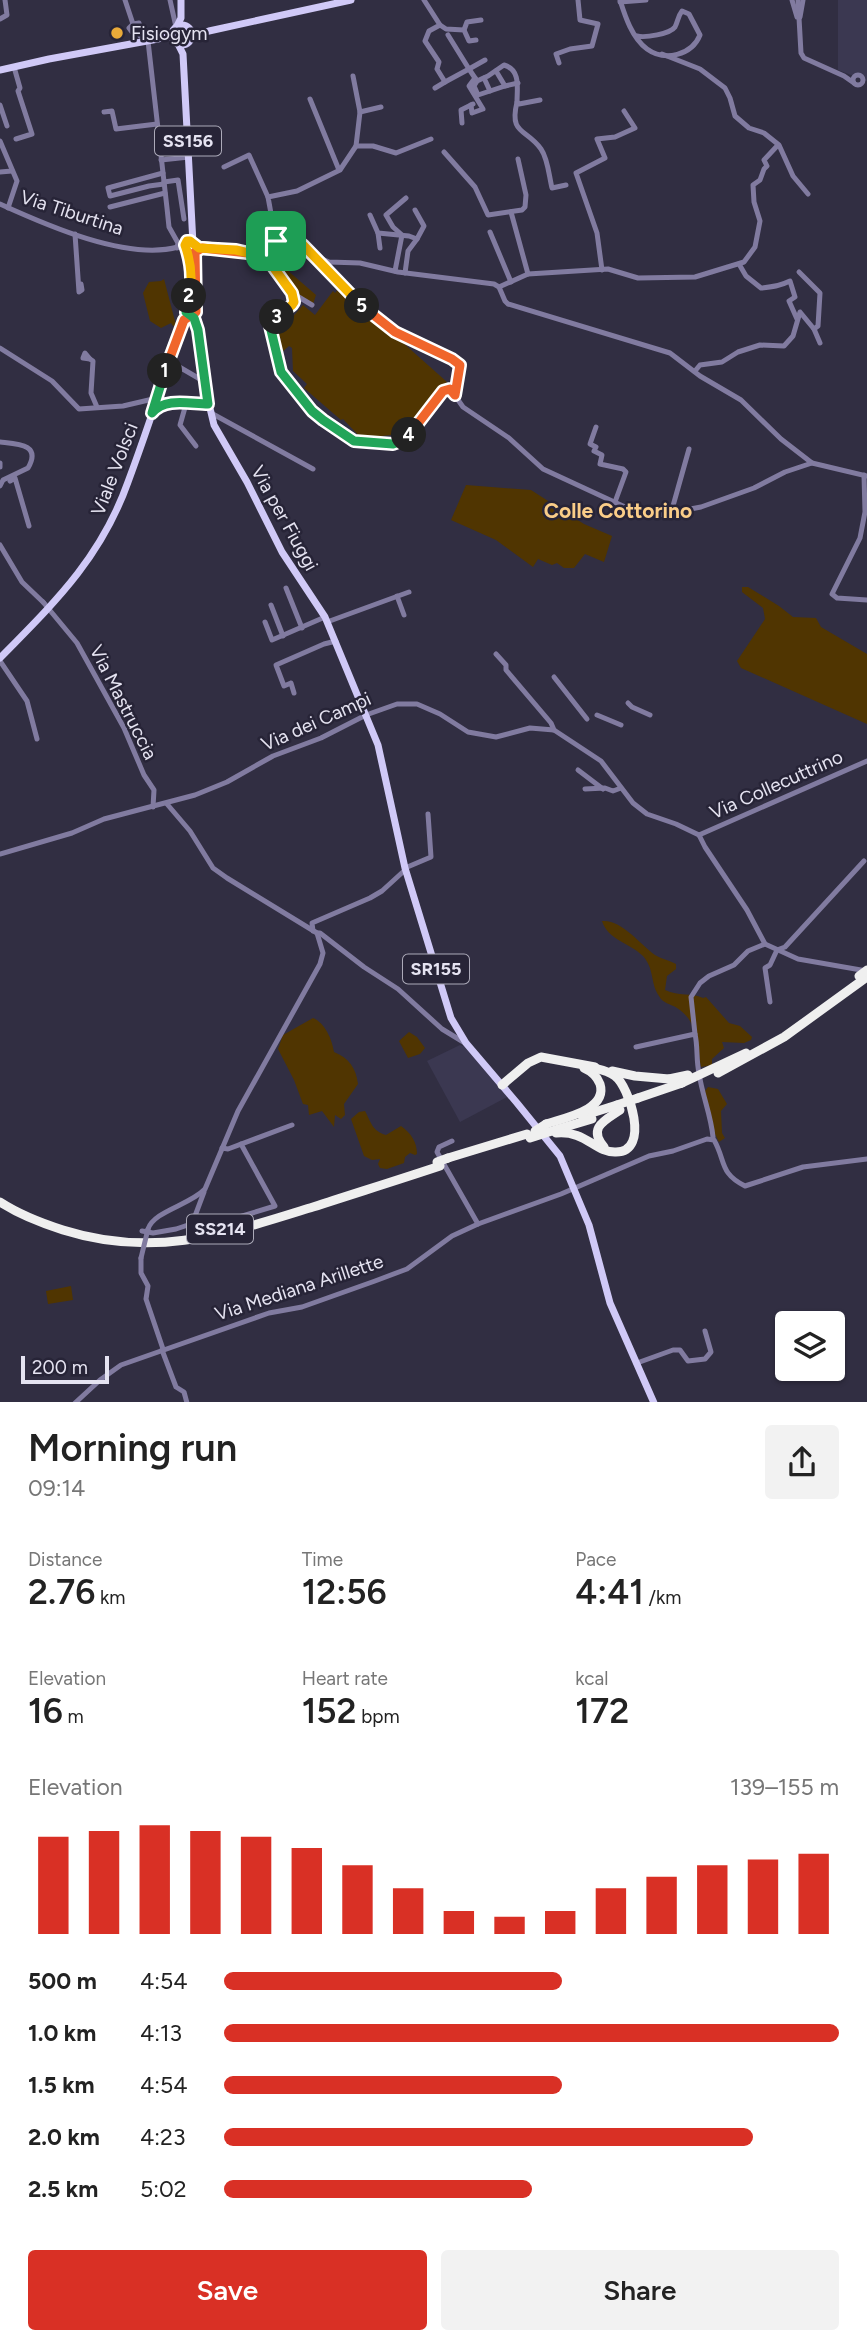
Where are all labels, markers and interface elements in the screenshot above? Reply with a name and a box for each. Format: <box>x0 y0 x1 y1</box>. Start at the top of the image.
place label: Fisiogym <box>131 22 207 45</box>
marker: Fisiogym <box>109 25 125 41</box>
road number: SS156 <box>155 126 221 156</box>
street label: Via Tiburtina <box>17 185 126 240</box>
pin <box>246 211 306 271</box>
icon: arrive <box>257 222 295 260</box>
pin: 2 <box>172 278 206 314</box>
text: 2 <box>183 284 194 307</box>
pin: 5 <box>344 288 380 324</box>
text: 5 <box>356 294 367 317</box>
pin: 3 <box>260 300 294 334</box>
text: 3 <box>271 305 282 328</box>
pin: 1 <box>148 354 182 388</box>
text: 1 <box>160 359 169 382</box>
pin: 4 <box>392 418 426 452</box>
street label: Viale Volsci <box>86 419 143 519</box>
text: 4 <box>402 423 415 446</box>
street label: Via per Fiuggi <box>246 462 323 575</box>
district label: Colle Cottorino <box>544 498 692 523</box>
street label: Via Mastruccia <box>85 641 162 763</box>
street label: Via dei Campi <box>258 687 375 756</box>
street label: Via Collecuttrino <box>706 745 846 824</box>
road number: SR155 <box>403 954 469 984</box>
road number: SS214 <box>187 1214 253 1244</box>
street label: Via Mediana Arillette <box>212 1249 386 1326</box>
map controls <box>775 1311 845 1381</box>
button: layers <box>775 1311 845 1381</box>
scale bar <box>21 1353 108 1385</box>
text: 200 m <box>32 1356 88 1379</box>
text: Morning run <box>28 1425 237 1471</box>
button: share <box>765 1425 839 1499</box>
text: 09:14 <box>28 1474 85 1502</box>
text: Distance <box>28 1548 102 1571</box>
text: Time <box>302 1548 343 1571</box>
text: Pace <box>575 1548 616 1571</box>
text: 2.76 <box>28 1571 95 1613</box>
text: 12:56 <box>302 1571 387 1613</box>
text: 4:41 <box>575 1571 644 1613</box>
text: km <box>95 1586 125 1609</box>
text: /km <box>644 1586 681 1609</box>
text: Elevation <box>28 1667 106 1690</box>
text: Heart rate <box>302 1667 388 1690</box>
text: kcal <box>575 1667 609 1690</box>
text: 16 <box>28 1690 63 1732</box>
text: 152 <box>302 1690 357 1732</box>
text: 172 <box>575 1690 629 1732</box>
text: m <box>63 1705 84 1728</box>
text: bpm <box>357 1705 400 1728</box>
text: Elevation <box>28 1773 123 1801</box>
text: 139–155 m <box>730 1773 839 1801</box>
text: 500 m <box>28 1967 97 1995</box>
text: 4:54 <box>140 1967 188 1995</box>
text: 1.0 km <box>28 2019 96 2047</box>
text: 4:13 <box>140 2019 182 2047</box>
text: 1.5 km <box>28 2071 95 2099</box>
text: 4:54 <box>140 2071 188 2099</box>
text: 2.0 km <box>28 2123 100 2151</box>
text: 4:23 <box>140 2123 185 2151</box>
text: 2.5 km <box>28 2175 98 2203</box>
text: 5:02 <box>140 2175 187 2203</box>
button: Save <box>28 2250 427 2330</box>
button: Share <box>441 2250 839 2330</box>

